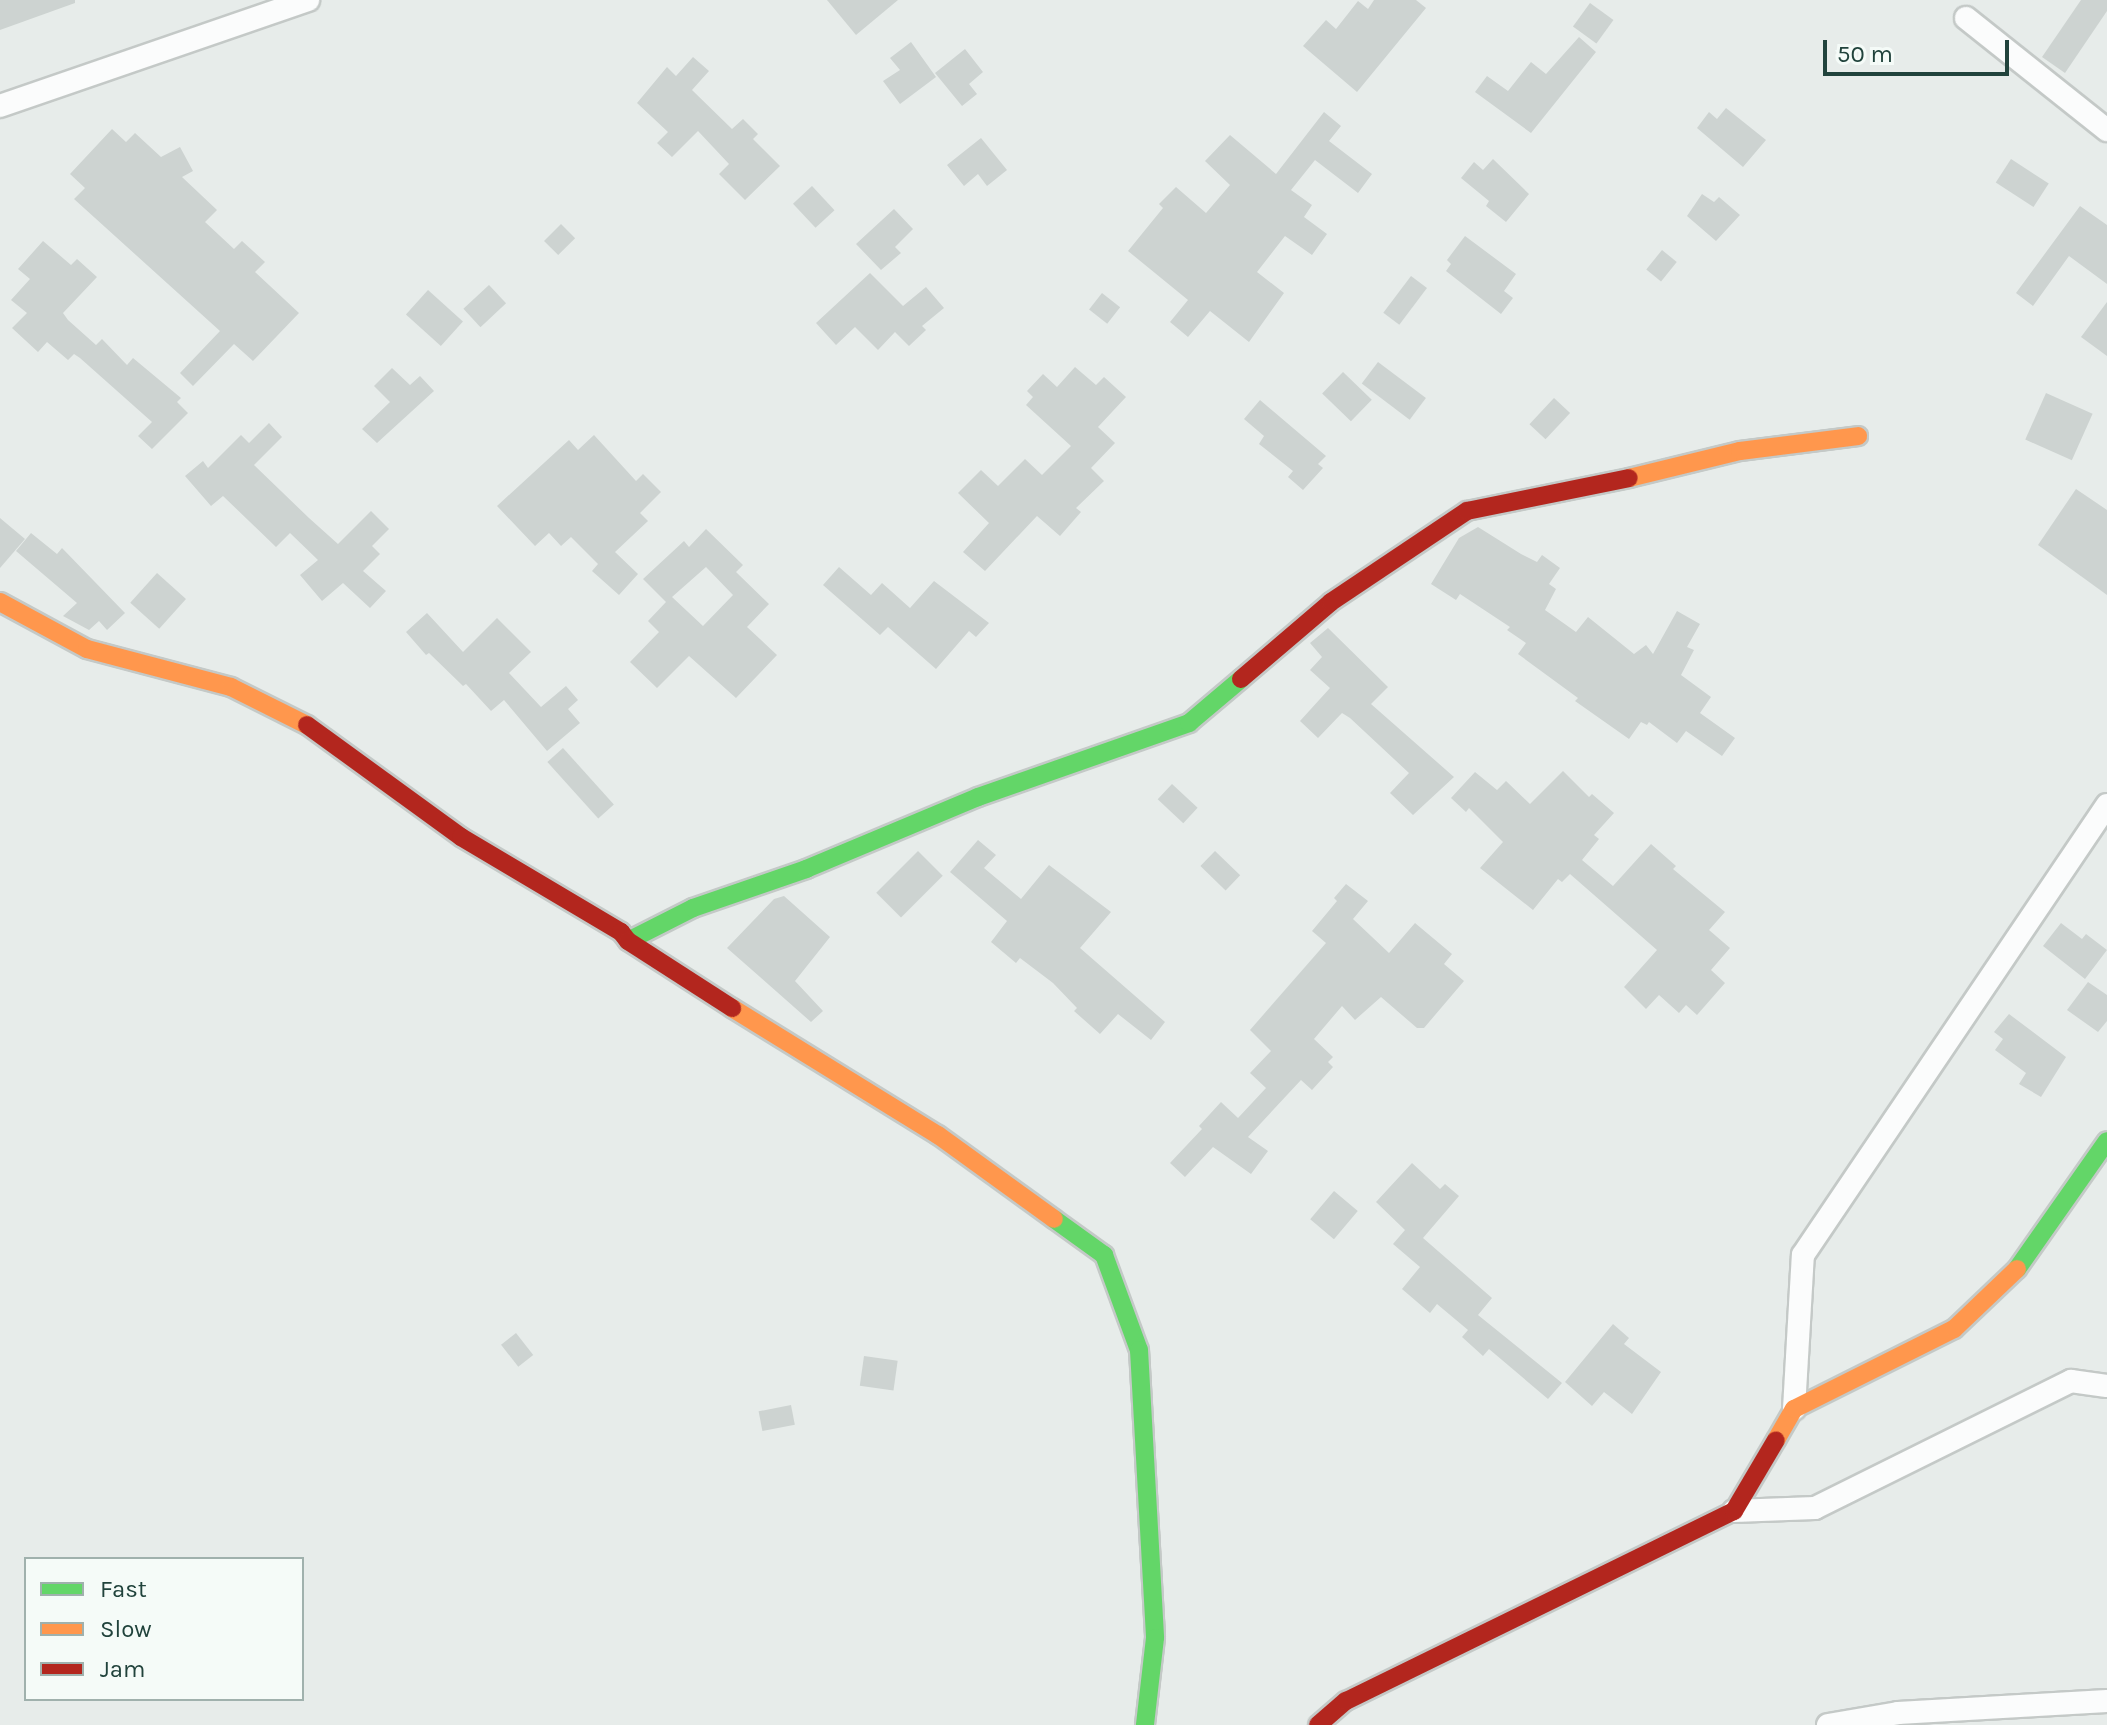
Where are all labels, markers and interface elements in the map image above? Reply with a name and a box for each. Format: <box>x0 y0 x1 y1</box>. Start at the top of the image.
scale bar <box>1827 24 2013 74</box>
text: 50 m <box>1837 40 1893 68</box>
legend <box>24 1557 304 1701</box>
text: Fast <box>100 1575 147 1603</box>
text: Slow <box>100 1615 152 1643</box>
text: Jam <box>100 1655 145 1683</box>

